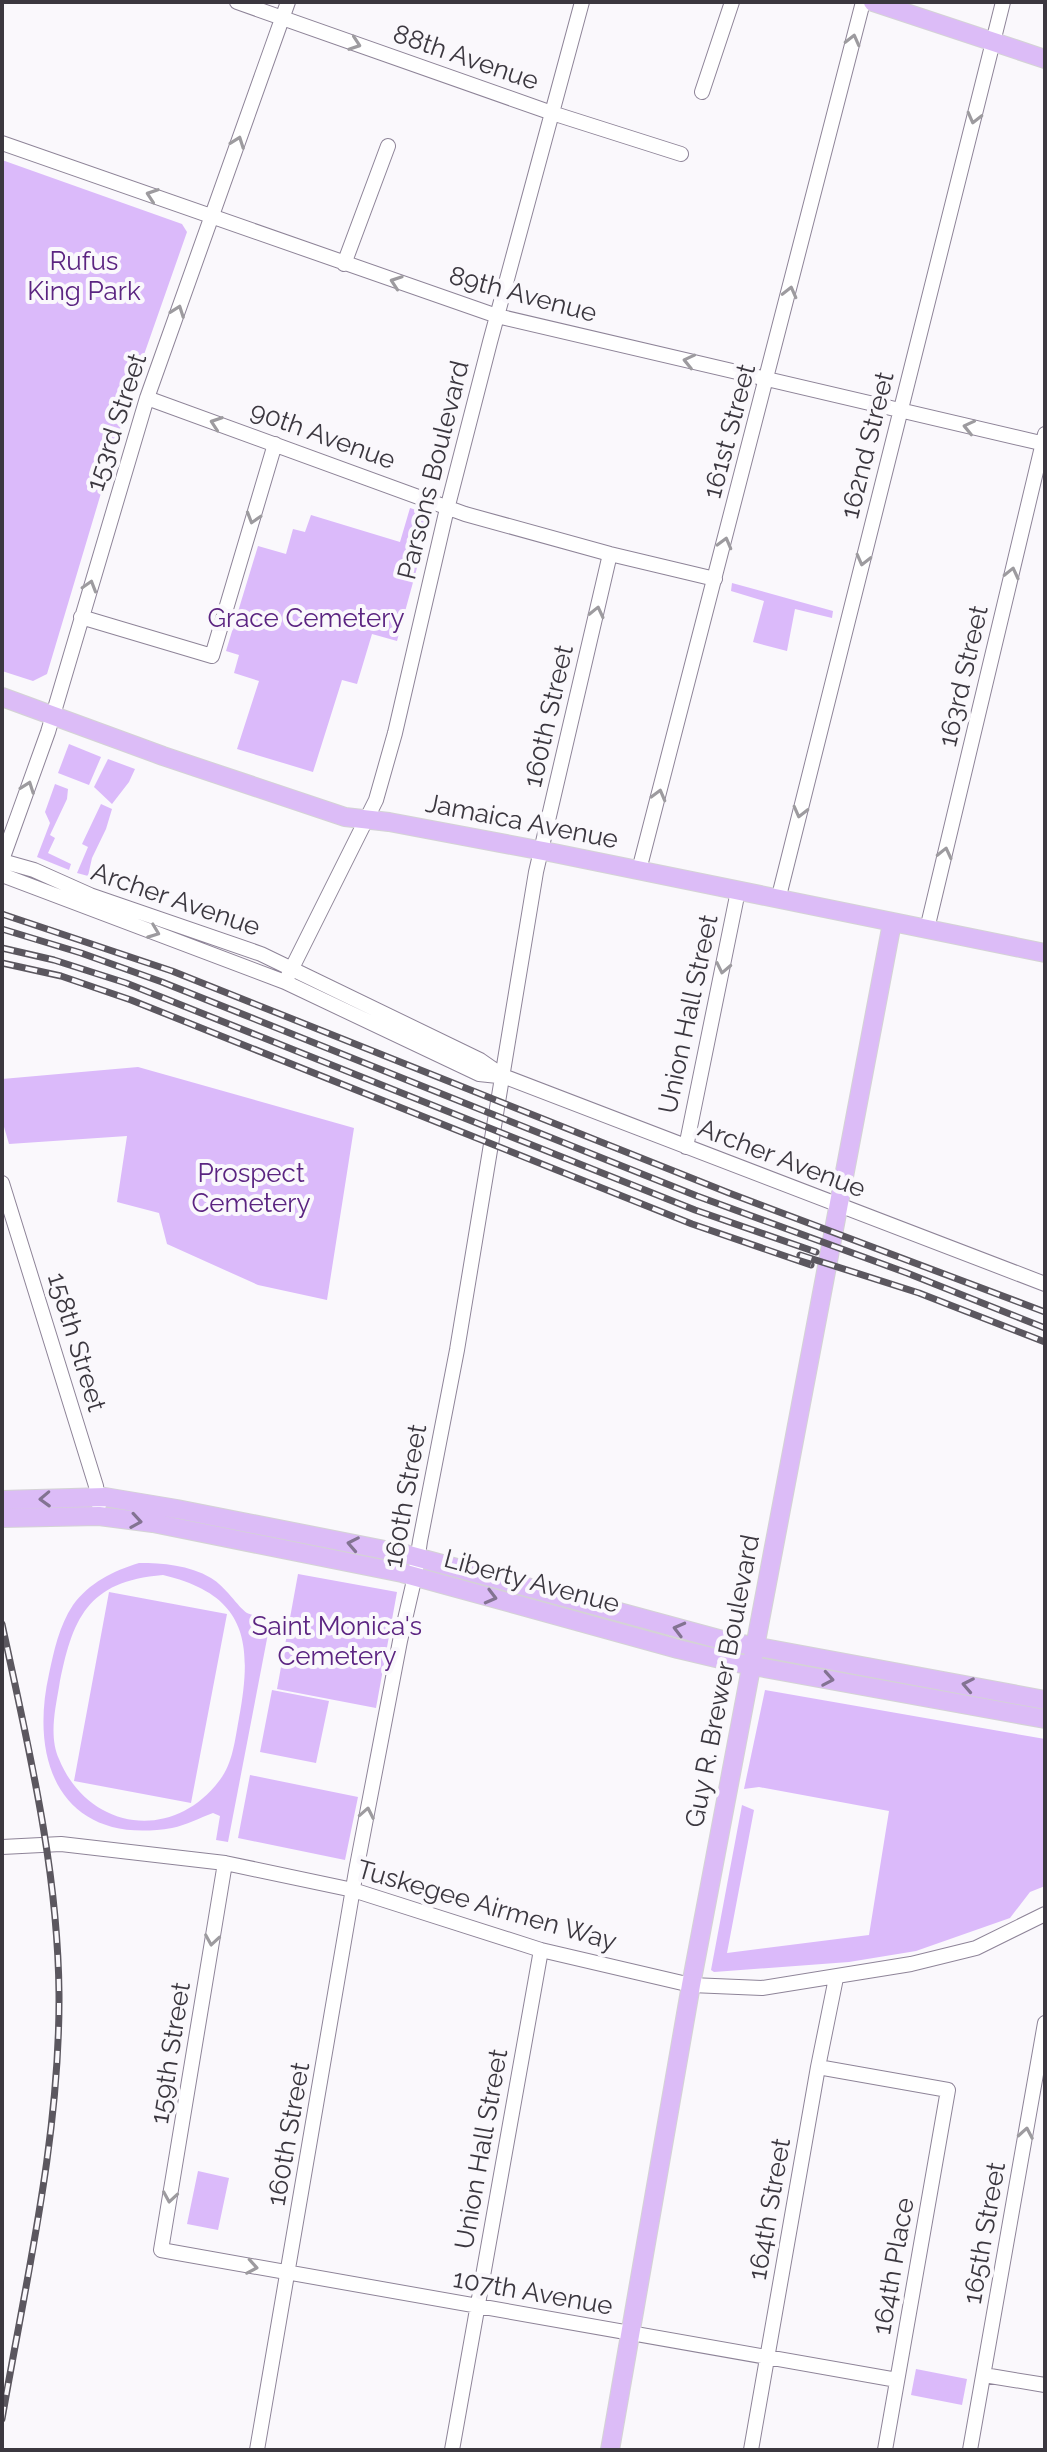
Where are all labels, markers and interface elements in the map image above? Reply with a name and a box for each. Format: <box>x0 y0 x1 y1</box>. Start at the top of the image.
street label: 88th Avenue <box>389 18 543 96</box>
one-way arrow <box>844 33 861 47</box>
one-way arrow <box>347 34 361 51</box>
one-way arrow <box>966 110 983 124</box>
one-way arrow <box>228 136 245 150</box>
one-way arrow <box>145 188 159 204</box>
park label: Rufus King Park <box>27 246 141 306</box>
street label: 89th Avenue <box>446 260 600 328</box>
one-way arrow <box>390 275 404 291</box>
one-way arrow <box>780 285 797 299</box>
one-way arrow <box>168 305 185 319</box>
street label: 153rd Street <box>80 349 152 495</box>
one-way arrow <box>682 353 696 370</box>
street label: Parsons Boulevard <box>391 357 475 583</box>
street label: 161st Street <box>697 360 761 501</box>
street label: 162nd Street <box>834 368 900 522</box>
street label: 90th Avenue <box>246 395 400 475</box>
one-way arrow <box>210 416 224 432</box>
one-way arrow <box>963 419 976 436</box>
one-way arrow <box>246 511 262 525</box>
one-way arrow <box>715 537 732 551</box>
one-way arrow <box>855 553 872 566</box>
one-way arrow <box>1002 567 1019 581</box>
one-way arrow <box>81 579 97 593</box>
street label: 163rd Street <box>932 602 994 750</box>
park label: Grace Cemetery <box>208 603 405 633</box>
one-way arrow <box>588 605 605 619</box>
street label: 160th Street <box>517 642 579 790</box>
one-way arrow <box>18 781 35 795</box>
street label: Jamaica Avenue <box>423 788 621 854</box>
one-way arrow <box>650 789 666 802</box>
one-way arrow <box>793 805 810 819</box>
one-way arrow <box>936 847 953 861</box>
street label: Archer Avenue <box>88 856 264 942</box>
street label: Union Hall Street <box>652 911 724 1116</box>
one-way arrow <box>146 922 160 939</box>
one-way arrow <box>715 961 732 974</box>
street label: Archer Avenue <box>694 1112 870 1204</box>
park label: Prospect Cemetery <box>191 1158 311 1218</box>
street label: 158th Street <box>42 1269 112 1415</box>
street label: 160th Street <box>378 1422 432 1570</box>
one-way arrow <box>38 1490 51 1507</box>
one-way arrow <box>129 1511 143 1528</box>
street label: Guy R. Brewer Boulevard <box>679 1532 765 1830</box>
one-way arrow <box>347 1536 360 1553</box>
street label: Liberty Avenue <box>441 1543 623 1619</box>
one-way arrow <box>483 1588 497 1604</box>
park label: Saint Monica's Cemetery <box>252 1611 422 1671</box>
one-way arrow <box>672 1622 686 1639</box>
one-way arrow <box>822 1670 835 1687</box>
one-way arrow <box>962 1678 975 1695</box>
one-way arrow <box>357 1807 374 1820</box>
street label: Tuskegee Airmen Way <box>354 1854 620 1956</box>
one-way arrow <box>205 1934 222 1947</box>
street label: 159th Street <box>144 1980 196 2126</box>
street label: Union Hall Street <box>449 2046 513 2252</box>
street label: 160th Street <box>261 2060 315 2208</box>
one-way arrow <box>1016 2126 1033 2139</box>
street label: 164th Street <box>742 2135 796 2282</box>
street label: 165th Street <box>957 2159 1011 2306</box>
one-way arrow <box>162 2190 179 2204</box>
street label: 164th Place <box>866 2195 920 2337</box>
one-way arrow <box>246 2257 259 2274</box>
street label: 107th Avenue <box>451 2263 615 2321</box>

